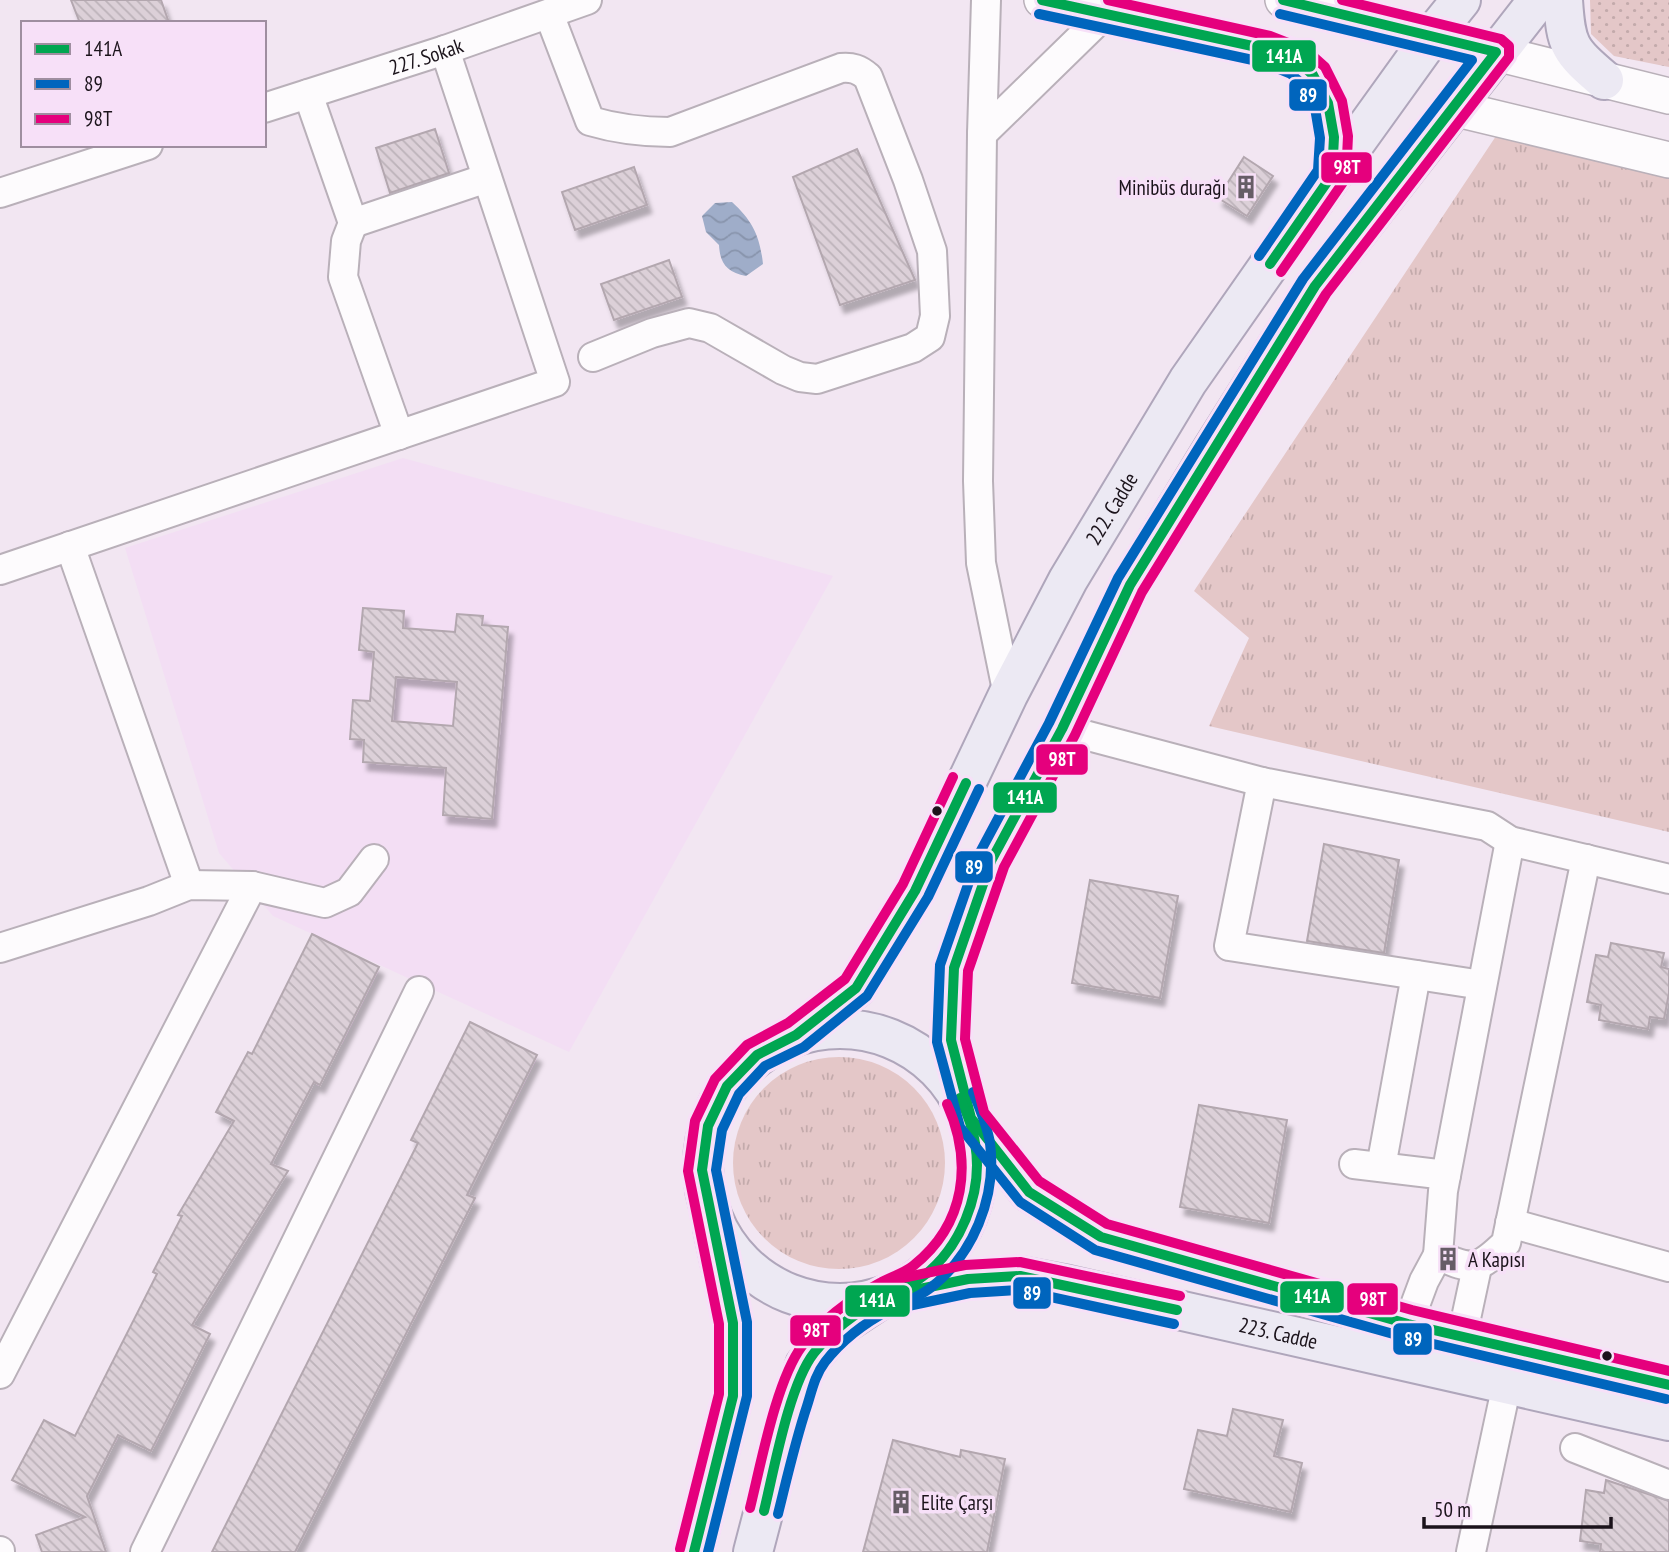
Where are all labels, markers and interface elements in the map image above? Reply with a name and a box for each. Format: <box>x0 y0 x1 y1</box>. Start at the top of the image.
legend <box>21 21 266 147</box>
street label: 227. Sokak <box>386 31 466 81</box>
text: 141A <box>84 35 122 62</box>
line badge: 141A <box>1251 39 1317 73</box>
text: 141A <box>1266 44 1303 68</box>
text: 89 <box>84 70 103 97</box>
line badge: 89 <box>1288 78 1328 112</box>
text: 89 <box>1299 83 1317 107</box>
text: 98T <box>84 105 113 132</box>
line badge: 98T <box>1320 151 1373 184</box>
text: 98T <box>1333 155 1361 179</box>
building icon: Minibüs durağı <box>1232 173 1260 201</box>
place label: Minibüs durağı <box>1119 174 1226 201</box>
street label: 222. Cadde <box>1079 467 1143 550</box>
line badge: 98T <box>1035 743 1089 776</box>
text: 98T <box>1048 747 1076 771</box>
line badge: 141A <box>992 781 1058 814</box>
text: 141A <box>1007 785 1044 809</box>
unlabelled marker <box>930 804 944 818</box>
line badge: 89 <box>954 850 994 884</box>
text: 89 <box>965 855 983 879</box>
building icon: A Kapısı <box>1434 1245 1462 1273</box>
place label: A Kapısı <box>1468 1246 1525 1273</box>
line badge: 89 <box>1012 1276 1052 1310</box>
line badge: 141A <box>1279 1280 1345 1314</box>
text: 89 <box>1023 1281 1041 1305</box>
line badge: 98T <box>1346 1282 1399 1316</box>
line badge: 141A <box>844 1284 911 1318</box>
text: 141A <box>1294 1284 1331 1308</box>
text: 98T <box>1359 1287 1387 1311</box>
text: 141A <box>859 1288 896 1312</box>
street label: 223. Cadde <box>1236 1311 1320 1355</box>
line badge: 98T <box>789 1314 842 1347</box>
text: 98T <box>802 1318 830 1342</box>
line badge: 89 <box>1392 1322 1433 1356</box>
text: 89 <box>1404 1327 1422 1351</box>
unlabelled marker <box>1600 1349 1614 1363</box>
scale bar <box>1424 1486 1611 1530</box>
building icon: Elite Çarşı <box>887 1488 915 1516</box>
place label: Elite Çarşı <box>921 1489 993 1516</box>
text: 50 m <box>1434 1496 1471 1523</box>

